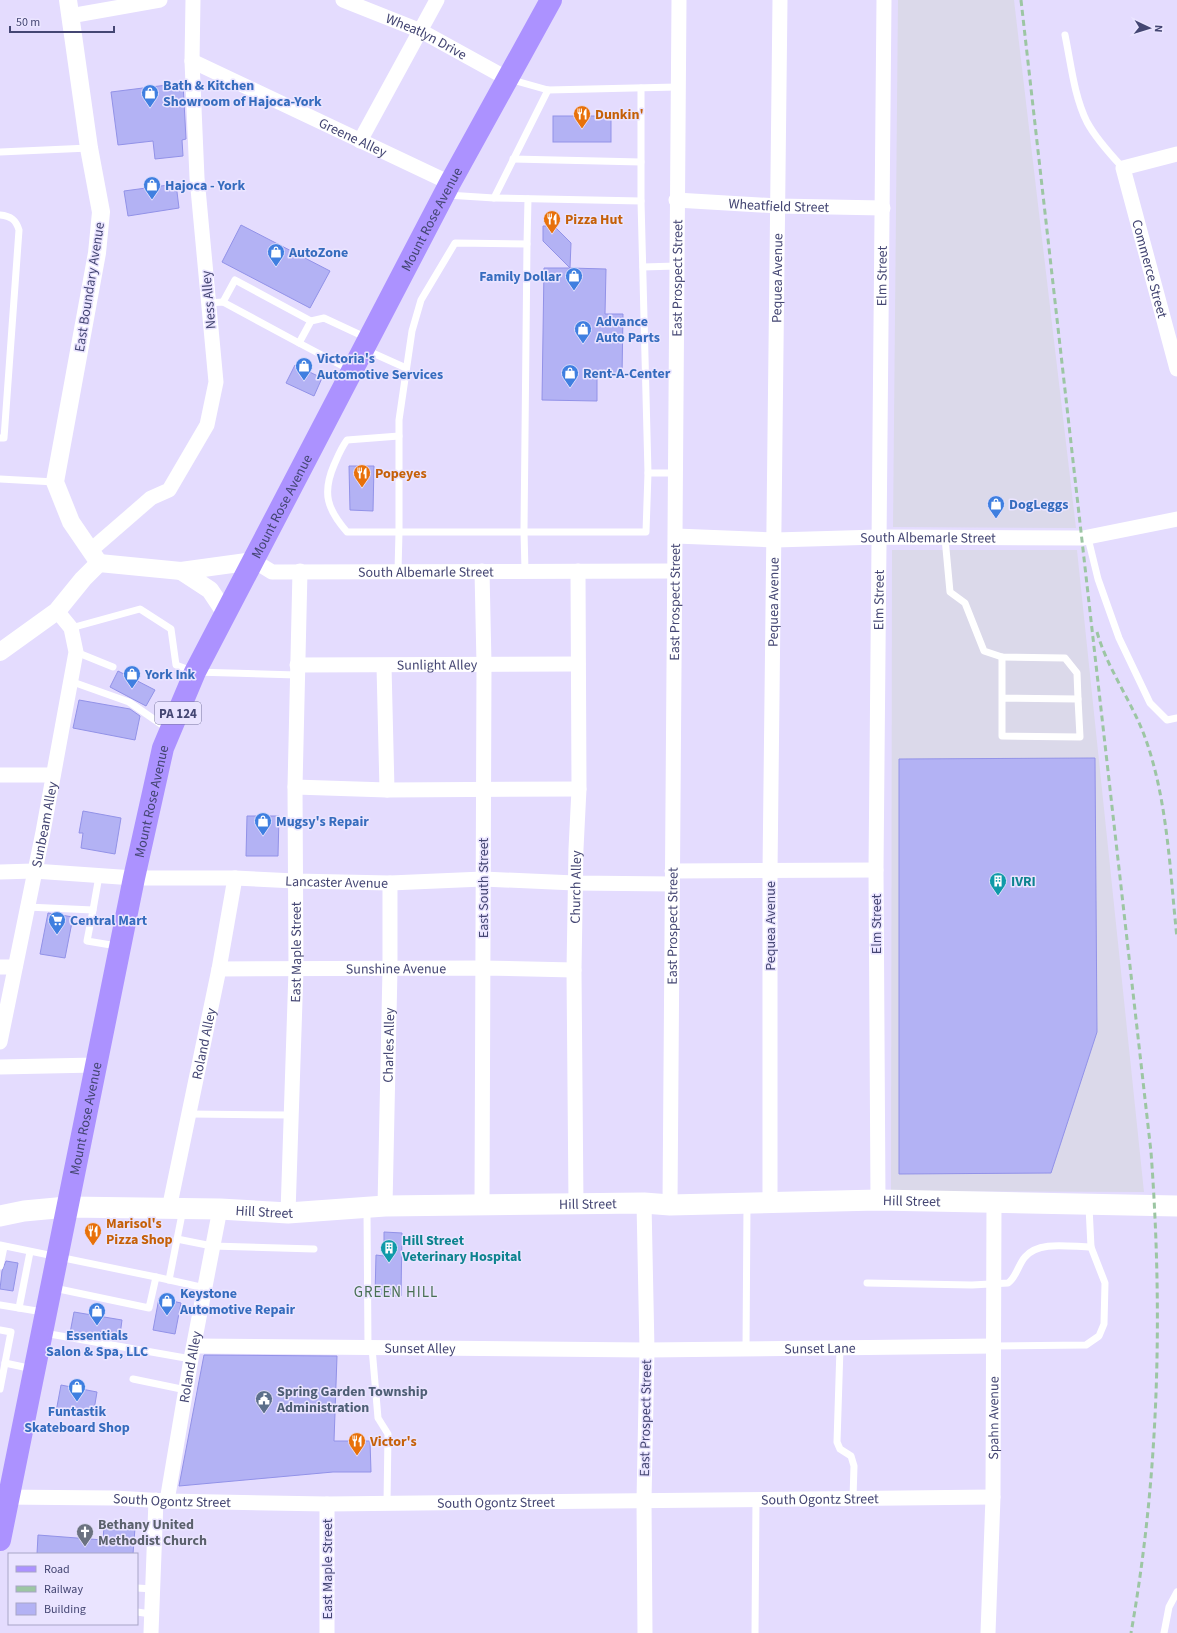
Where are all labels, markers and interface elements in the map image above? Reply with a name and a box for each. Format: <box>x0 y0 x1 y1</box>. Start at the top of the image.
scale bar <box>10 8 114 34</box>
north arrow <box>1129 8 1169 48</box>
street label: Wheatlyn Drive <box>383 9 470 65</box>
text: 50 m <box>16 14 40 31</box>
text: N <box>1151 24 1166 33</box>
place label: Bath & Kitchen Showroom of Hajoca-York <box>163 76 322 112</box>
shop icon: Bath & Kitchen Showroom of Hajoca-York <box>140 83 160 108</box>
restaurant icon: Dunkin' <box>572 104 592 129</box>
place label: Dunkin' <box>595 105 644 125</box>
street label: Greene Alley <box>315 113 390 163</box>
street label: Mount Rose Avenue <box>397 164 468 275</box>
shop icon: Hajoca - York <box>142 175 162 200</box>
place label: Hajoca - York <box>165 176 245 196</box>
street label: Wheatfield Street <box>728 194 830 218</box>
restaurant icon: Pizza Hut <box>542 209 562 234</box>
place label: Pizza Hut <box>565 210 623 230</box>
street label: Commerce Street <box>1126 217 1172 321</box>
street label: East Prospect Street <box>667 219 688 337</box>
street label: East Boundary Avenue <box>70 221 110 353</box>
street label: Pequea Avenue <box>767 233 788 323</box>
shop icon: AutoZone <box>266 242 286 267</box>
place label: AutoZone <box>288 243 348 263</box>
street label: Elm Street <box>872 245 893 306</box>
shop icon: Family Dollar <box>564 266 584 291</box>
place label: Family Dollar <box>479 267 561 287</box>
street label: Ness Alley <box>196 269 222 330</box>
place label: Advance Auto Parts <box>595 312 660 348</box>
shop icon: Advance Auto Parts <box>573 319 593 344</box>
place label: Victoria's Automotive Services <box>316 349 443 385</box>
shop icon: Victoria's Automotive Services <box>294 356 314 381</box>
shop icon: Rent-A-Center <box>560 363 580 388</box>
place label: Rent-A-Center <box>583 364 671 384</box>
street label: Mount Rose Avenue <box>247 451 318 562</box>
restaurant icon: Popeyes <box>352 463 372 488</box>
place label: Popeyes <box>375 464 427 484</box>
shop icon: DogLeggs <box>986 494 1006 519</box>
place label: DogLeggs <box>1009 495 1068 515</box>
street label: South Albemarle Street <box>860 528 996 549</box>
street label: East Prospect Street <box>665 543 686 661</box>
street label: Pequea Avenue <box>764 557 785 647</box>
street label: South Albemarle Street <box>358 562 494 583</box>
street label: Elm Street <box>869 569 890 630</box>
street label: Sunlight Alley <box>397 655 478 676</box>
shop icon: York Ink <box>122 664 142 689</box>
place label: York Ink <box>144 665 196 685</box>
road number: PA 124 <box>155 702 201 724</box>
street label: Mount Rose Avenue <box>130 743 174 860</box>
street label: Sunbeam Alley <box>27 780 63 869</box>
shop icon: Mugsy's Repair <box>253 811 273 836</box>
place label: Mugsy's Repair <box>276 812 369 832</box>
street label: East South Street <box>474 838 494 938</box>
street label: Church Alley <box>566 850 587 924</box>
street label: East Prospect Street <box>663 867 684 985</box>
building icon: IVRI <box>988 871 1008 896</box>
street label: Lancaster Avenue <box>285 872 388 894</box>
place label: IVRI <box>1011 872 1036 892</box>
street label: Pequea Avenue <box>761 881 781 971</box>
street label: Elm Street <box>867 894 887 954</box>
street label: East Maple Street <box>286 901 307 1003</box>
supermarket icon: Central Mart <box>47 910 67 935</box>
place label: Central Mart <box>70 911 148 931</box>
street label: Sunshine Avenue <box>346 959 446 980</box>
street label: Roland Alley <box>187 1006 222 1081</box>
street label: Charles Alley <box>379 1007 400 1083</box>
street label: Mount Rose Avenue <box>65 1060 107 1177</box>
street label: Hill Street <box>883 1191 941 1212</box>
street label: Hill Street <box>559 1194 617 1215</box>
street label: Hill Street <box>235 1201 294 1224</box>
place label: Marisol's Pizza Shop <box>106 1214 173 1250</box>
restaurant icon: Marisol's Pizza Shop <box>83 1221 103 1246</box>
place label: Hill Street Veterinary Hospital <box>401 1231 521 1267</box>
building icon: Hill Street Veterinary Hospital <box>379 1238 399 1263</box>
district label: GREEN HILL <box>354 1282 438 1303</box>
place label: Keystone Automotive Repair <box>179 1284 296 1320</box>
shop icon: Keystone Automotive Repair <box>157 1291 177 1316</box>
shop icon: Essentials Salon & Spa, LLC <box>87 1301 107 1326</box>
place label: Essentials Salon & Spa, LLC <box>46 1326 148 1362</box>
street label: Roland Alley <box>175 1329 207 1405</box>
street label: Sunset Alley <box>384 1339 456 1359</box>
street label: Sunset Lane <box>784 1339 856 1359</box>
street label: East Prospect Street <box>635 1359 657 1477</box>
street label: Spahn Avenue <box>984 1376 1004 1460</box>
shop icon: Funtastik Skateboard Shop <box>67 1377 87 1402</box>
place label: Spring Garden Township Administration <box>276 1382 428 1418</box>
public building icon: Spring Garden Township Administration <box>254 1389 274 1414</box>
place label: Funtastik Skateboard Shop <box>24 1402 130 1438</box>
restaurant icon: Victor's <box>347 1431 367 1456</box>
place label: Victor's <box>369 1432 417 1452</box>
street label: South Ogontz Street <box>112 1489 231 1513</box>
street label: South Ogontz Street <box>761 1489 879 1510</box>
street label: South Ogontz Street <box>437 1493 555 1514</box>
place label: Bethany United Methodist Church <box>98 1515 207 1551</box>
street label: East Maple Street <box>318 1518 338 1619</box>
church icon: Bethany United Methodist Church <box>75 1522 95 1547</box>
legend <box>8 1553 138 1625</box>
text: Road <box>44 1561 70 1578</box>
text: Railway <box>44 1581 83 1598</box>
text: Building <box>44 1601 86 1618</box>

